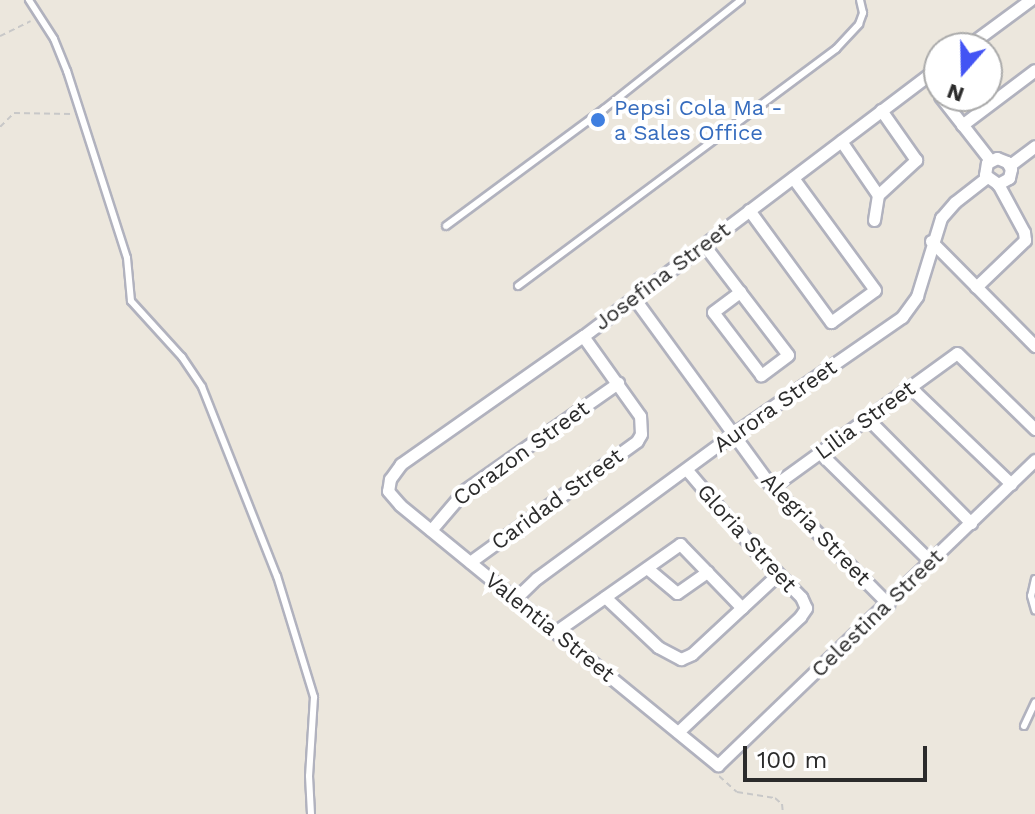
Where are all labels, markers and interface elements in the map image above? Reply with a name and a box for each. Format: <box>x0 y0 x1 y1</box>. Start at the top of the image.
north arrow <box>923 32 1003 112</box>
text: N <box>943 79 967 108</box>
place label: Pepsi Cola Ma - a Sales Office <box>614 94 783 146</box>
marker: Pepsi Cola Ma - a Sales Office <box>589 111 607 129</box>
street label: Josefina Street <box>589 216 735 336</box>
street label: Aurora Street <box>708 354 842 458</box>
street label: Lilia Street <box>810 375 920 465</box>
street label: Corazon Street <box>448 395 594 511</box>
street label: Caridad Street <box>486 442 628 556</box>
street label: Alegria Street <box>756 467 876 591</box>
street label: Gloria Street <box>691 478 803 598</box>
street label: Celestina Street <box>805 543 949 683</box>
street label: Valentia Street <box>480 567 620 687</box>
scale bar <box>747 730 931 780</box>
text: 100 m <box>757 746 827 774</box>

